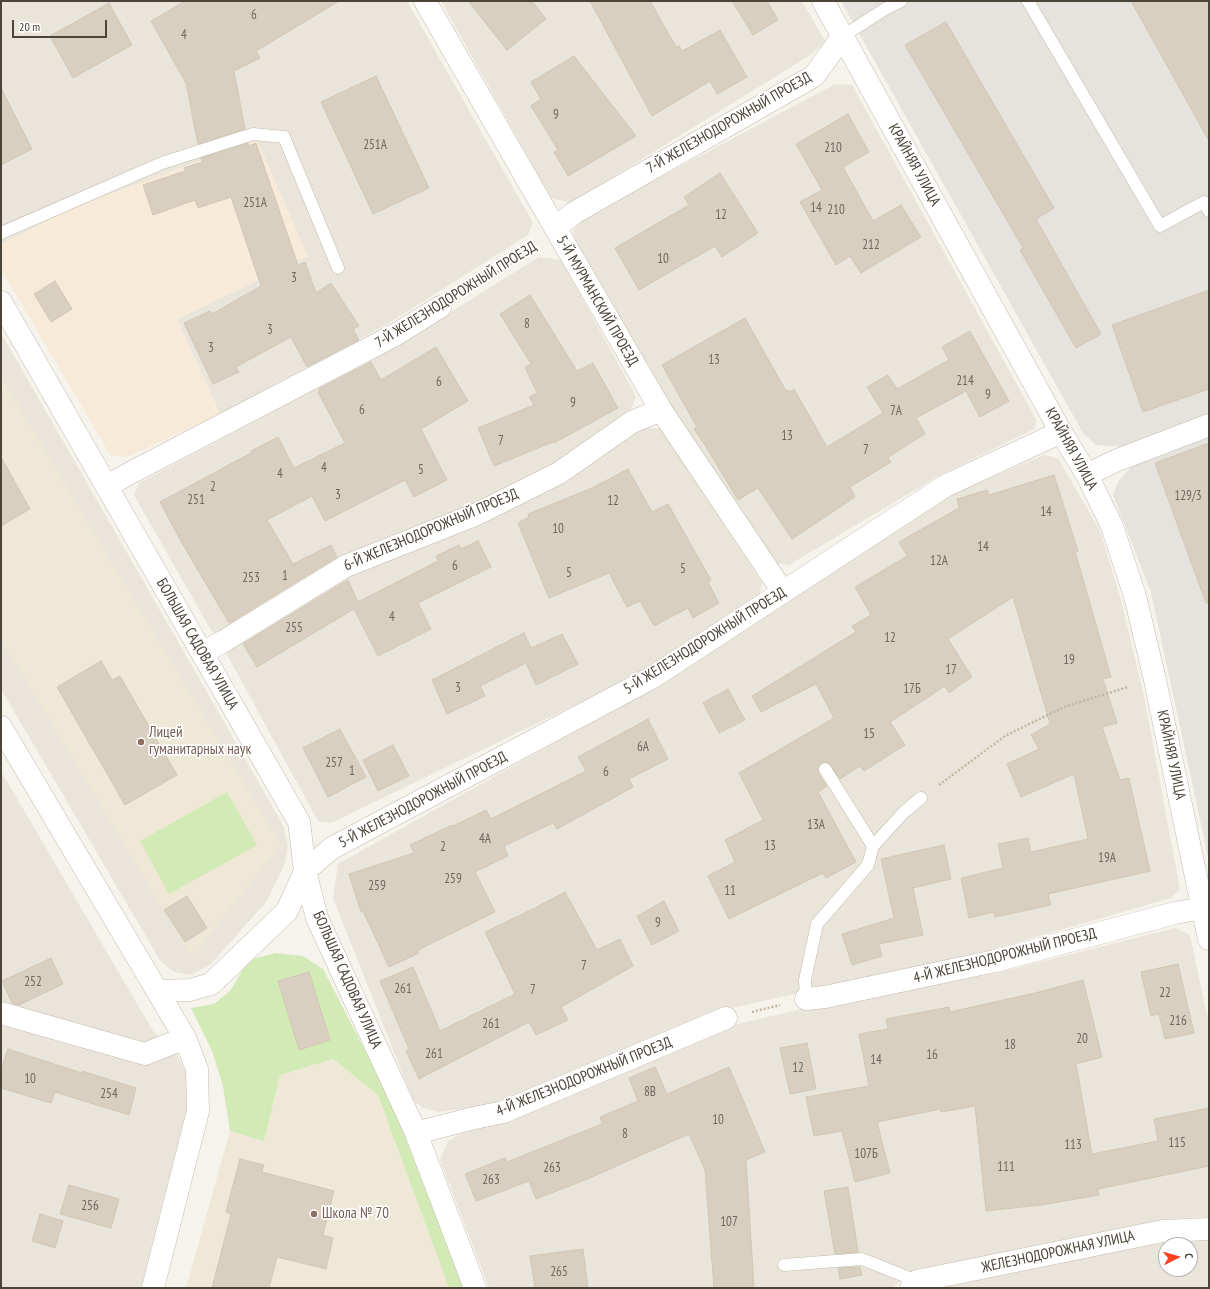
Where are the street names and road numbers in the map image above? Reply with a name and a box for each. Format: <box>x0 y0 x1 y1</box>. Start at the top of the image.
street label: 7-Й ЖЕЛЕЗНОДОРОЖНЫЙ ПРОЕЗД <box>643 68 815 178</box>
street label: КРАЙНЯЯ УЛИЦА <box>884 121 944 209</box>
street label: 5-Й МУРМАНСКИЙ ПРОЕЗД <box>552 233 642 369</box>
street label: 7-Й ЖЕЛЕЗНОДОРОЖНЫЙ ПРОЕЗД <box>372 238 540 352</box>
street label: КРАЙНЯЯ УЛИЦА <box>1041 405 1101 493</box>
street label: 6-Й ЖЕЛЕЗНОДОРОЖНЫЙ ПРОЕЗД <box>341 485 521 575</box>
street label: БОЛЬШАЯ САДОВАЯ УЛИЦА <box>152 575 242 713</box>
street label: 5-Й ЖЕЛЕЗНОДОРОЖНЫЙ ПРОЕЗД <box>621 584 789 698</box>
street label: КРАЙНЯЯ УЛИЦА <box>1153 708 1189 802</box>
street label: 5-Й ЖЕЛЕЗНОДОРОЖНЫЙ ПРОЕЗД <box>336 748 510 852</box>
street label: БОЛЬШАЯ САДОВАЯ УЛИЦА <box>309 909 385 1051</box>
street label: 4-Й ЖЕЛЕЗНОДОРОЖНЫЙ ПРОЕЗД <box>912 925 1098 987</box>
street label: 4-Й ЖЕЛЕЗНОДОРОЖНЫЙ ПРОЕЗД <box>493 1033 675 1121</box>
street label: ЖЕЛЕЗНОДОРОЖНАЯ УЛИЦА <box>980 1227 1136 1277</box>

